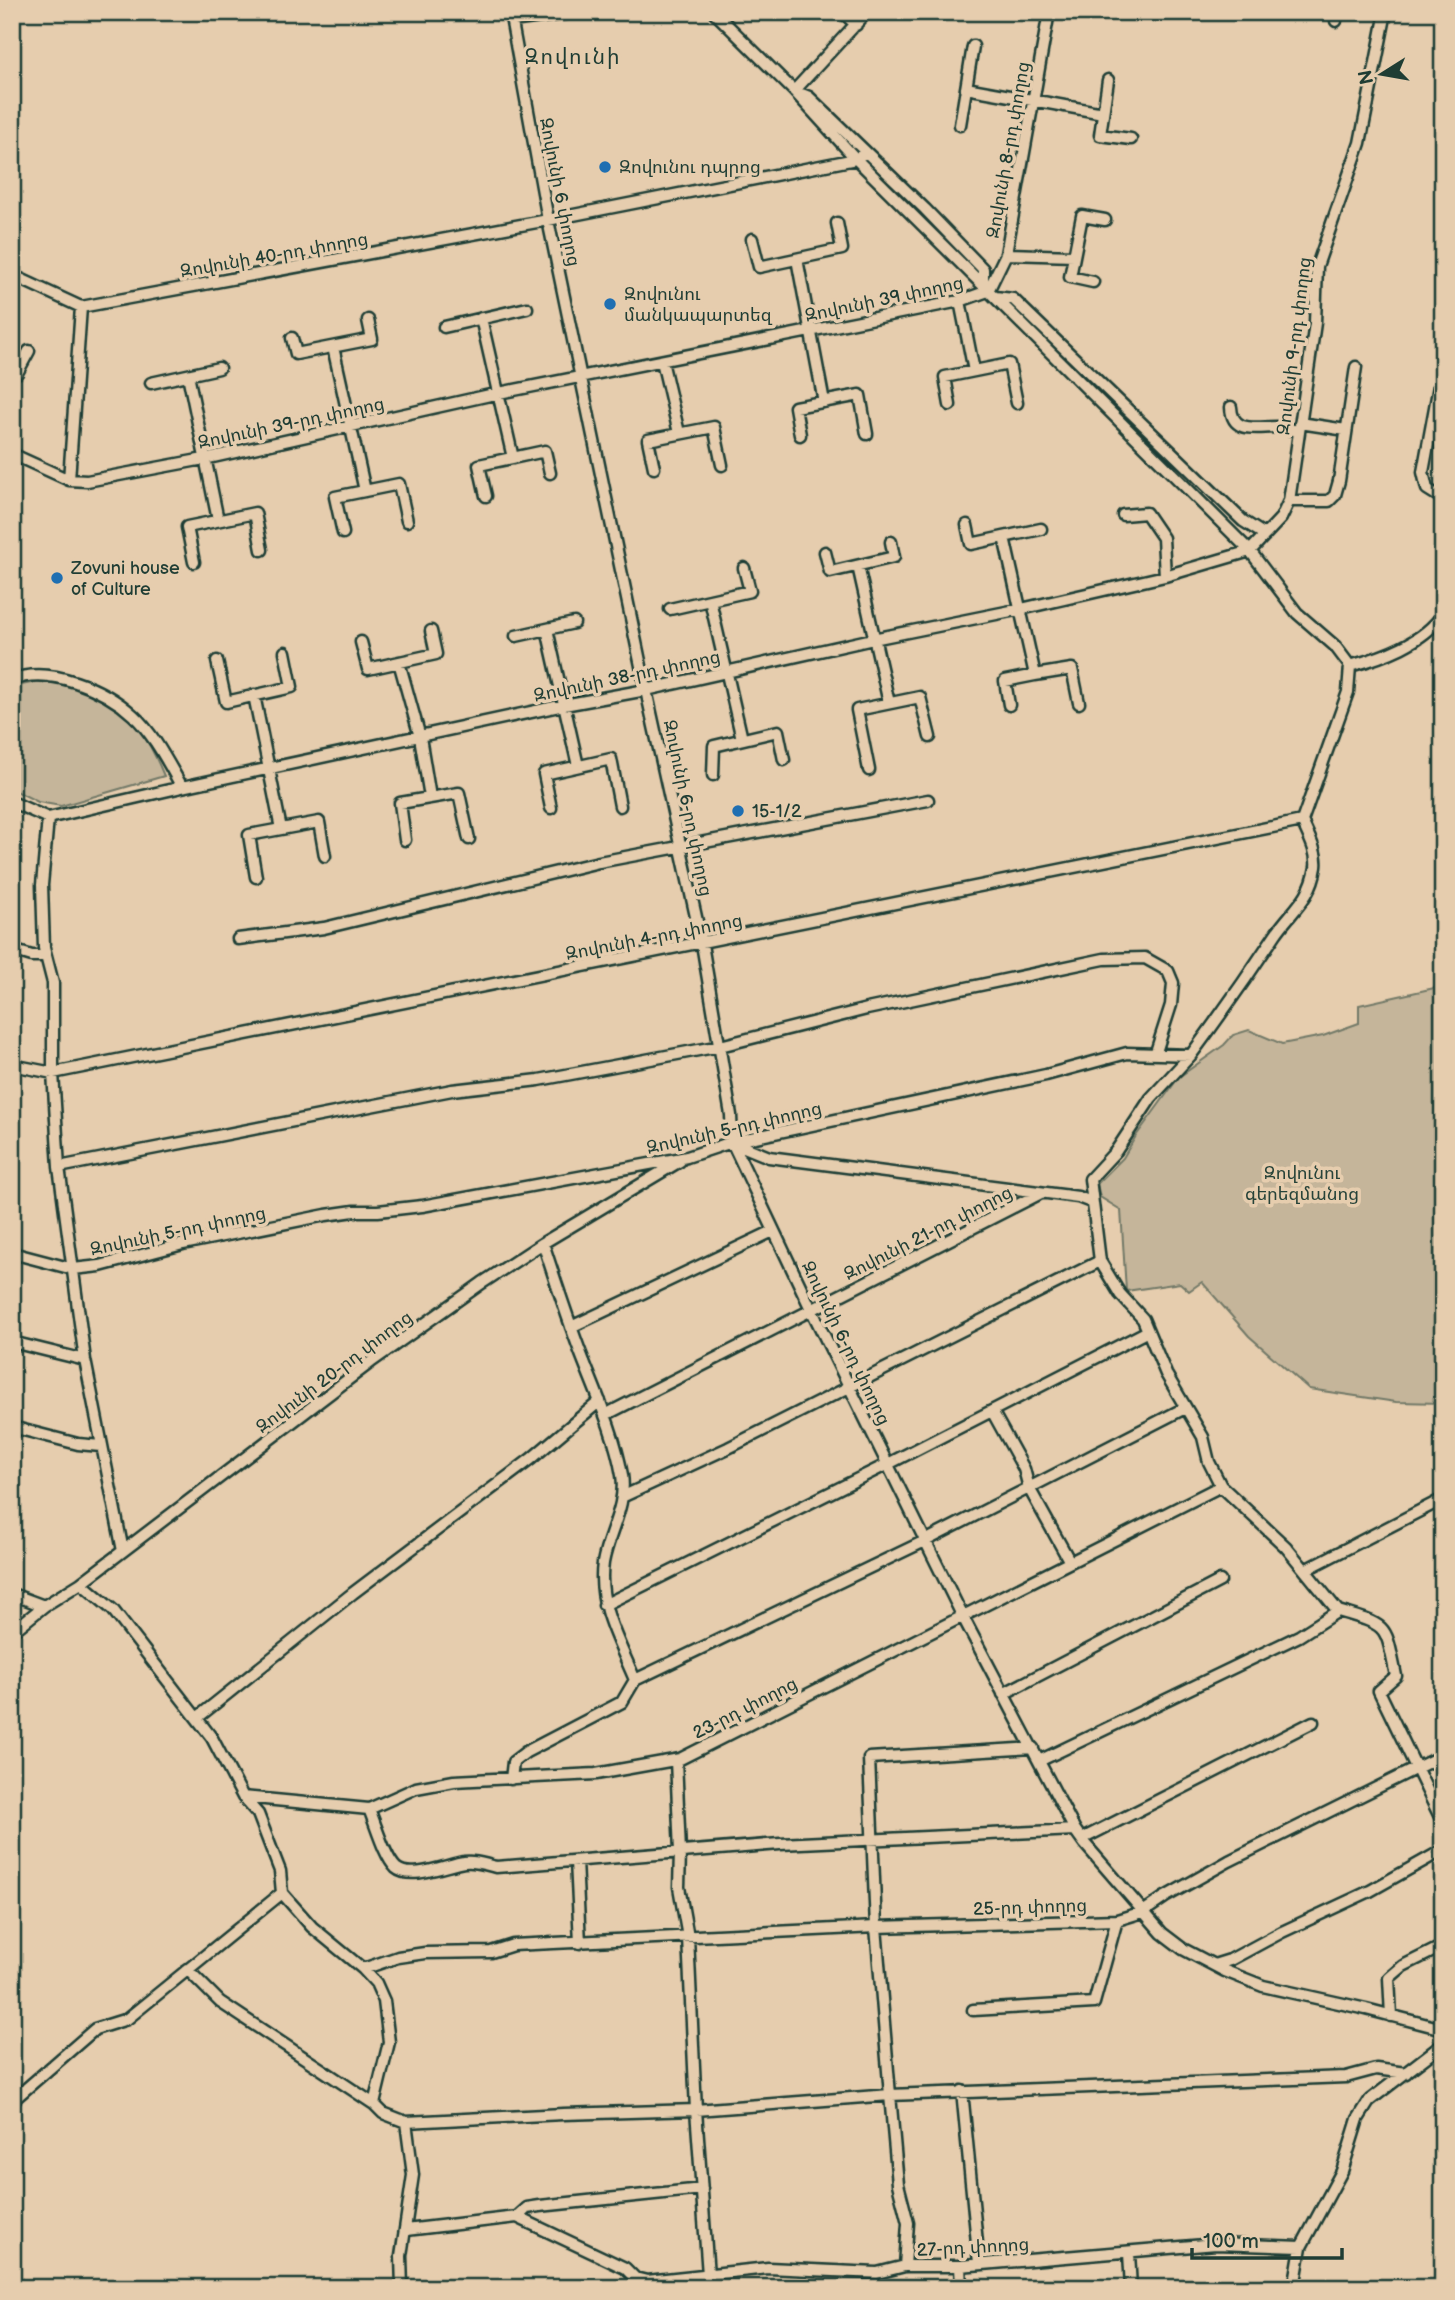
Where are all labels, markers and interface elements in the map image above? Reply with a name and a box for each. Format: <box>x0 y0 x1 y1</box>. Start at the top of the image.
north arrow <box>1346 38 1416 108</box>
district label: Զովունի <box>524 45 622 70</box>
street label: Զովունի 8-րդ փողոց <box>983 60 1034 240</box>
text: N <box>1354 68 1379 86</box>
street label: Զովունի 6 փողոց <box>535 116 584 268</box>
place label: Զովունու դպրոց <box>619 157 761 178</box>
marker: Զովունու դպրոց <box>597 159 613 175</box>
street label: Զովունի 40-րդ փողոց <box>178 229 370 282</box>
street label: Զովունի 9-րդ փողոց <box>1273 256 1316 436</box>
street label: Զովունի 39 փողոց <box>803 272 965 327</box>
place label: Զովունու մանկապարտեզ <box>624 284 773 326</box>
marker: Զովունու մանկապարտեզ <box>602 296 618 312</box>
street label: Զովունի 39-րդ փողոց <box>196 393 386 454</box>
place label: Zovuni house of Culture <box>70 558 180 600</box>
marker: Zovuni house of Culture <box>49 570 65 586</box>
street label: Զովունի 38-րդ փողոց <box>532 646 722 707</box>
street label: Զովունի 6-րդ փողոց <box>659 718 716 898</box>
place label: 15-1/2 <box>752 801 802 822</box>
marker: 15-1/2 <box>730 803 746 819</box>
street label: Զովունի 4-րդ փողոց <box>564 910 744 965</box>
street label: Զովունի 5-րդ փողոց <box>644 1098 824 1159</box>
park label: Զովունու գերեզմանոց <box>1245 1163 1359 1205</box>
street label: Զովունի 21-րդ փողոց <box>840 1182 1016 1285</box>
street label: Զովունի 5-րդ փողոց <box>88 1203 268 1260</box>
street label: Զովունի 6-րդ փողոց <box>797 1258 894 1429</box>
street label: Զովունի 20-րդ փողոց <box>252 1307 417 1438</box>
street label: 23-րդ փողոց <box>689 1673 801 1744</box>
street label: 25-րդ փողոց <box>973 1895 1087 1920</box>
scale bar <box>1192 2216 1343 2260</box>
text: 100 m <box>1203 2229 1259 2254</box>
street label: 27-րդ փողոց <box>916 2234 1030 2261</box>

